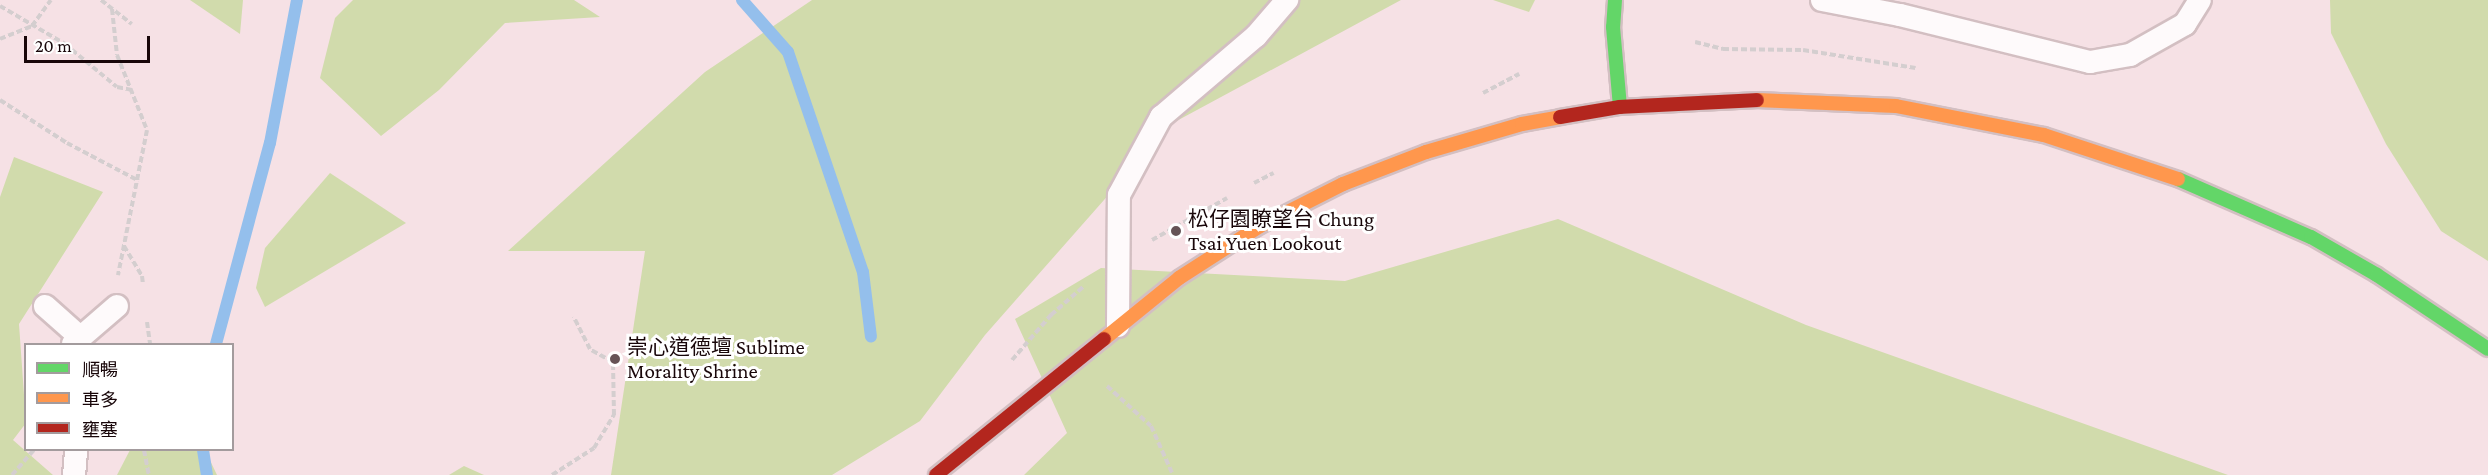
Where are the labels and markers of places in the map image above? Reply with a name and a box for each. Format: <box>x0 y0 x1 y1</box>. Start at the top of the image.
place label: 松仔園瞭望台 Chung Tsai Yuen Lookout <box>1188 206 1374 256</box>
marker: 松仔園瞭望台 Chung Tsai Yuen Lookout <box>1169 224 1183 238</box>
place label: 崇心道德壇 Sublime Morality Shrine <box>627 334 805 384</box>
marker: 崇心道德壇 Sublime Morality Shrine <box>608 352 622 366</box>

